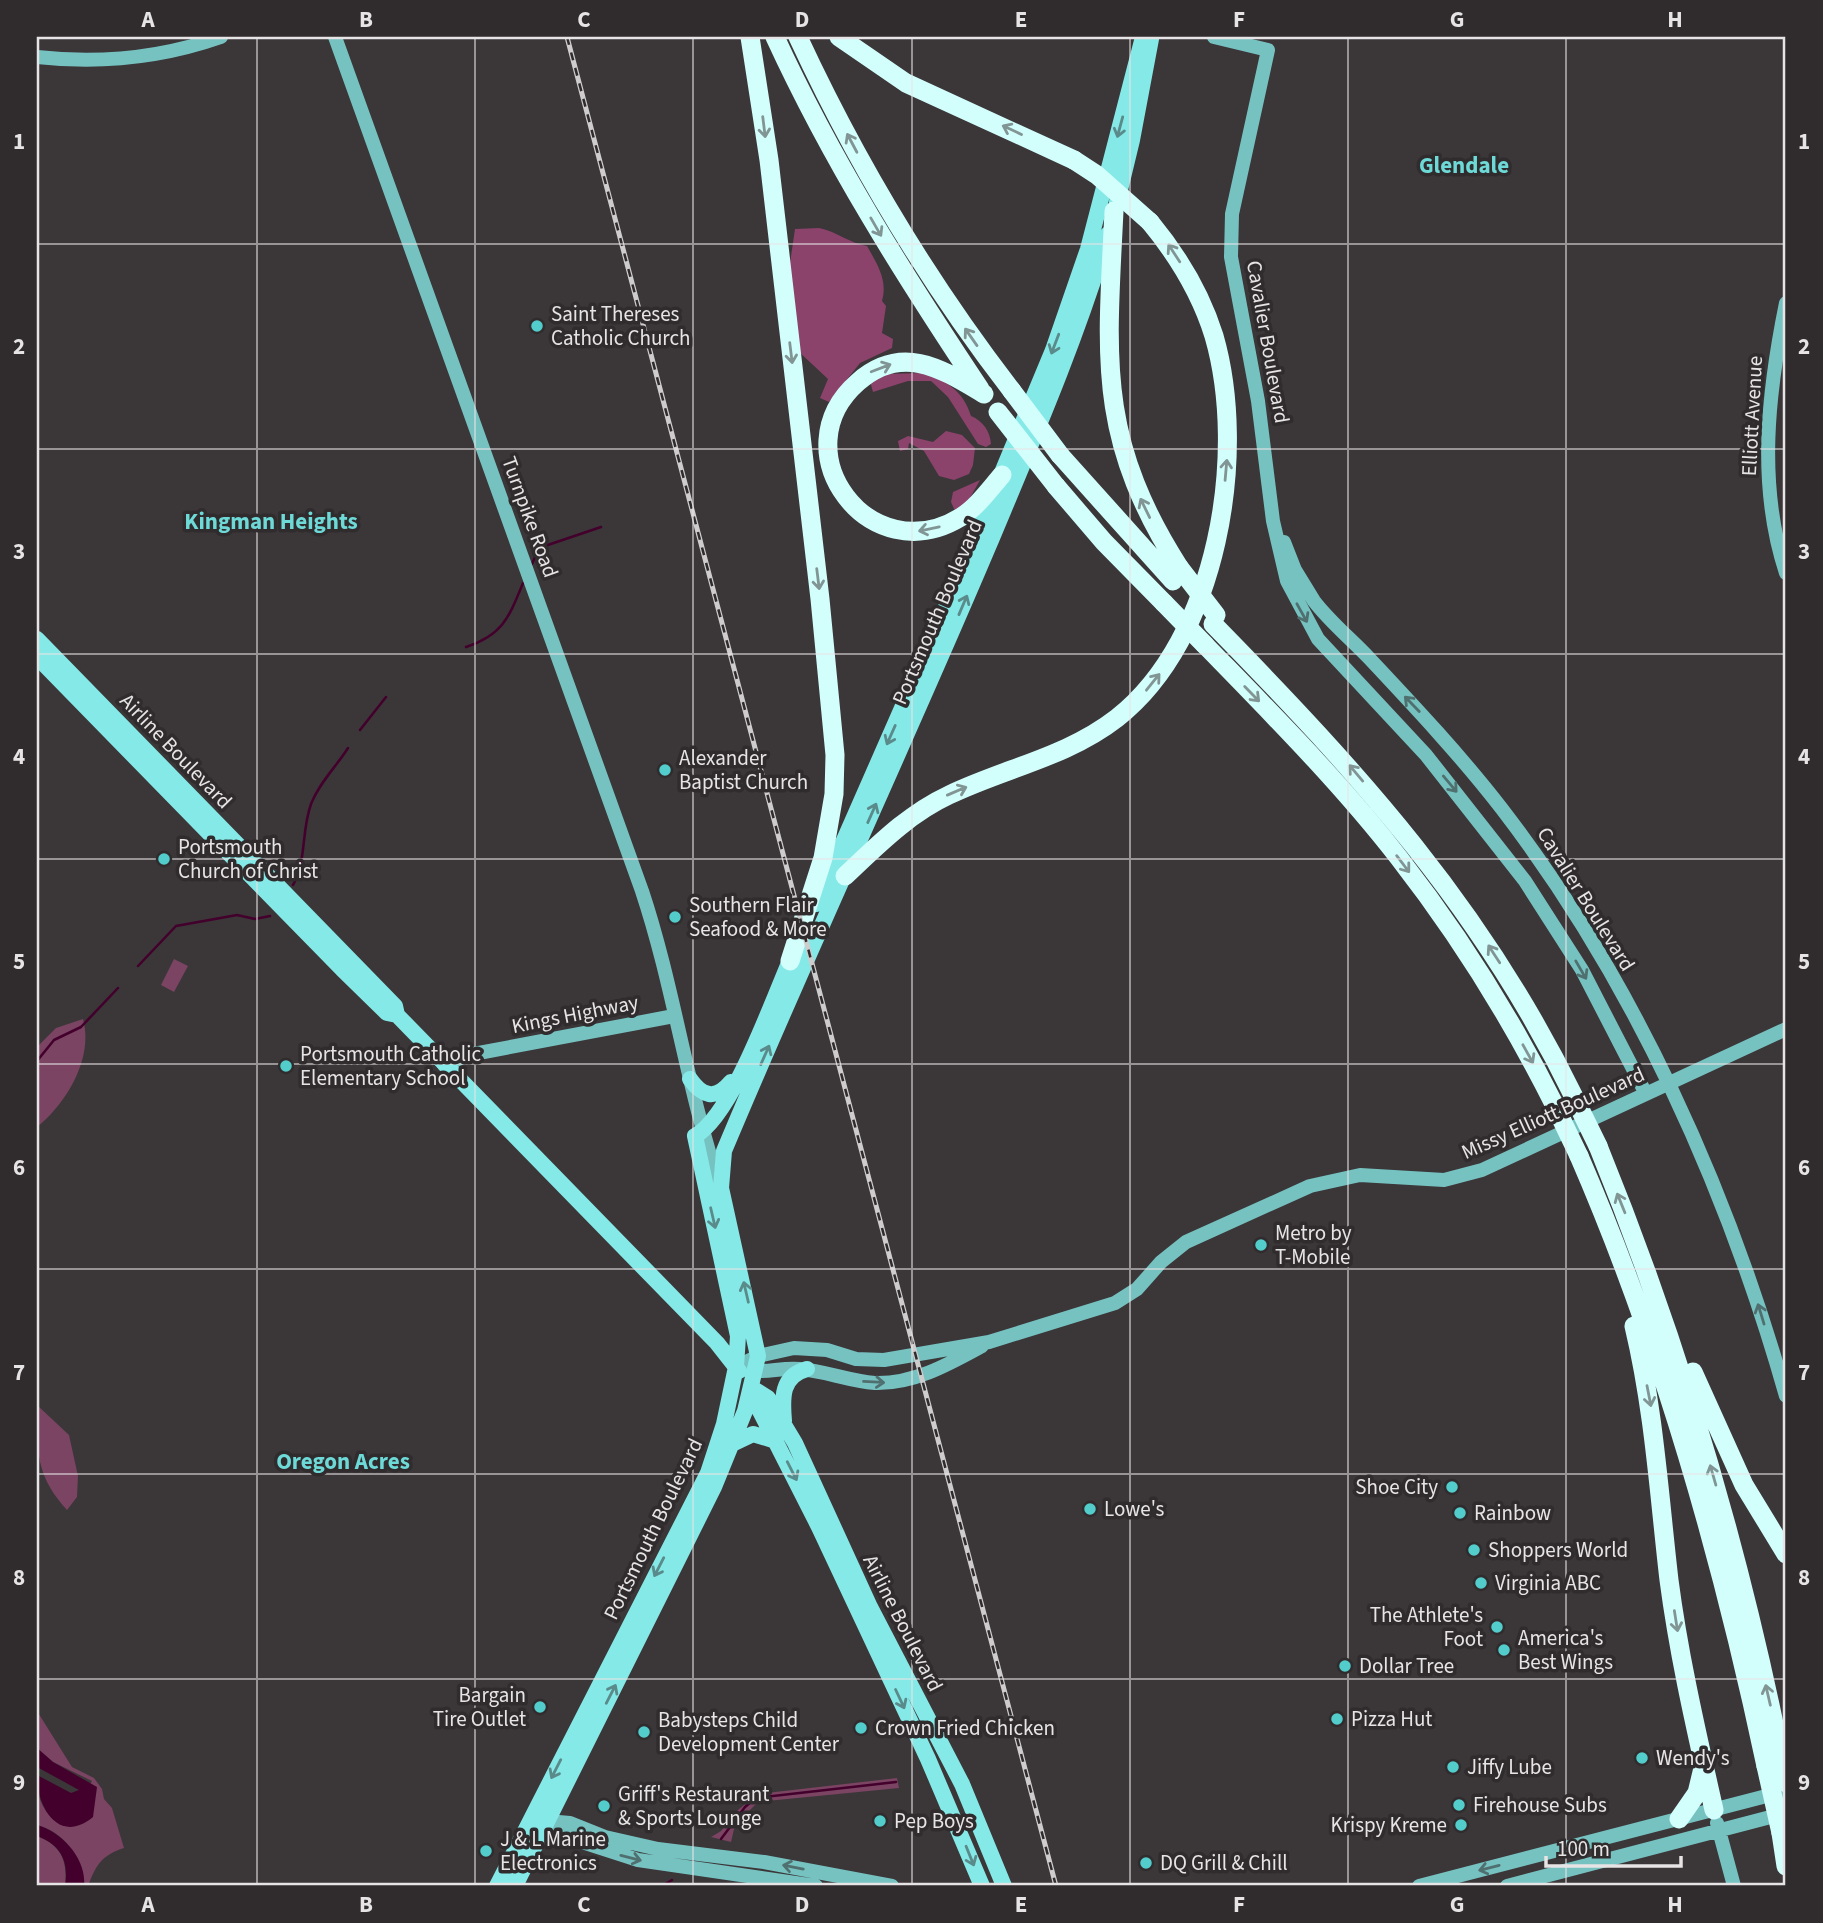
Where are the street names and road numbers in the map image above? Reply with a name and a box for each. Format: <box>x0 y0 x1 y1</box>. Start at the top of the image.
street label: Cavalier Boulevard <box>1239 258 1297 426</box>
street label: Elliott Avenue <box>1734 355 1770 477</box>
street label: Turnpike Road <box>494 452 566 582</box>
street label: Portsmouth Boulevard <box>884 515 990 709</box>
street label: Airline Boulevard <box>113 687 239 815</box>
street label: Cavalier Boulevard <box>1530 821 1642 977</box>
street label: Kings Highway <box>509 987 641 1041</box>
street label: Missy Elliott Boulevard <box>1457 1059 1649 1167</box>
street label: Portsmouth Boulevard <box>596 1433 710 1625</box>
street label: Airline Boulevard <box>856 1549 950 1697</box>

